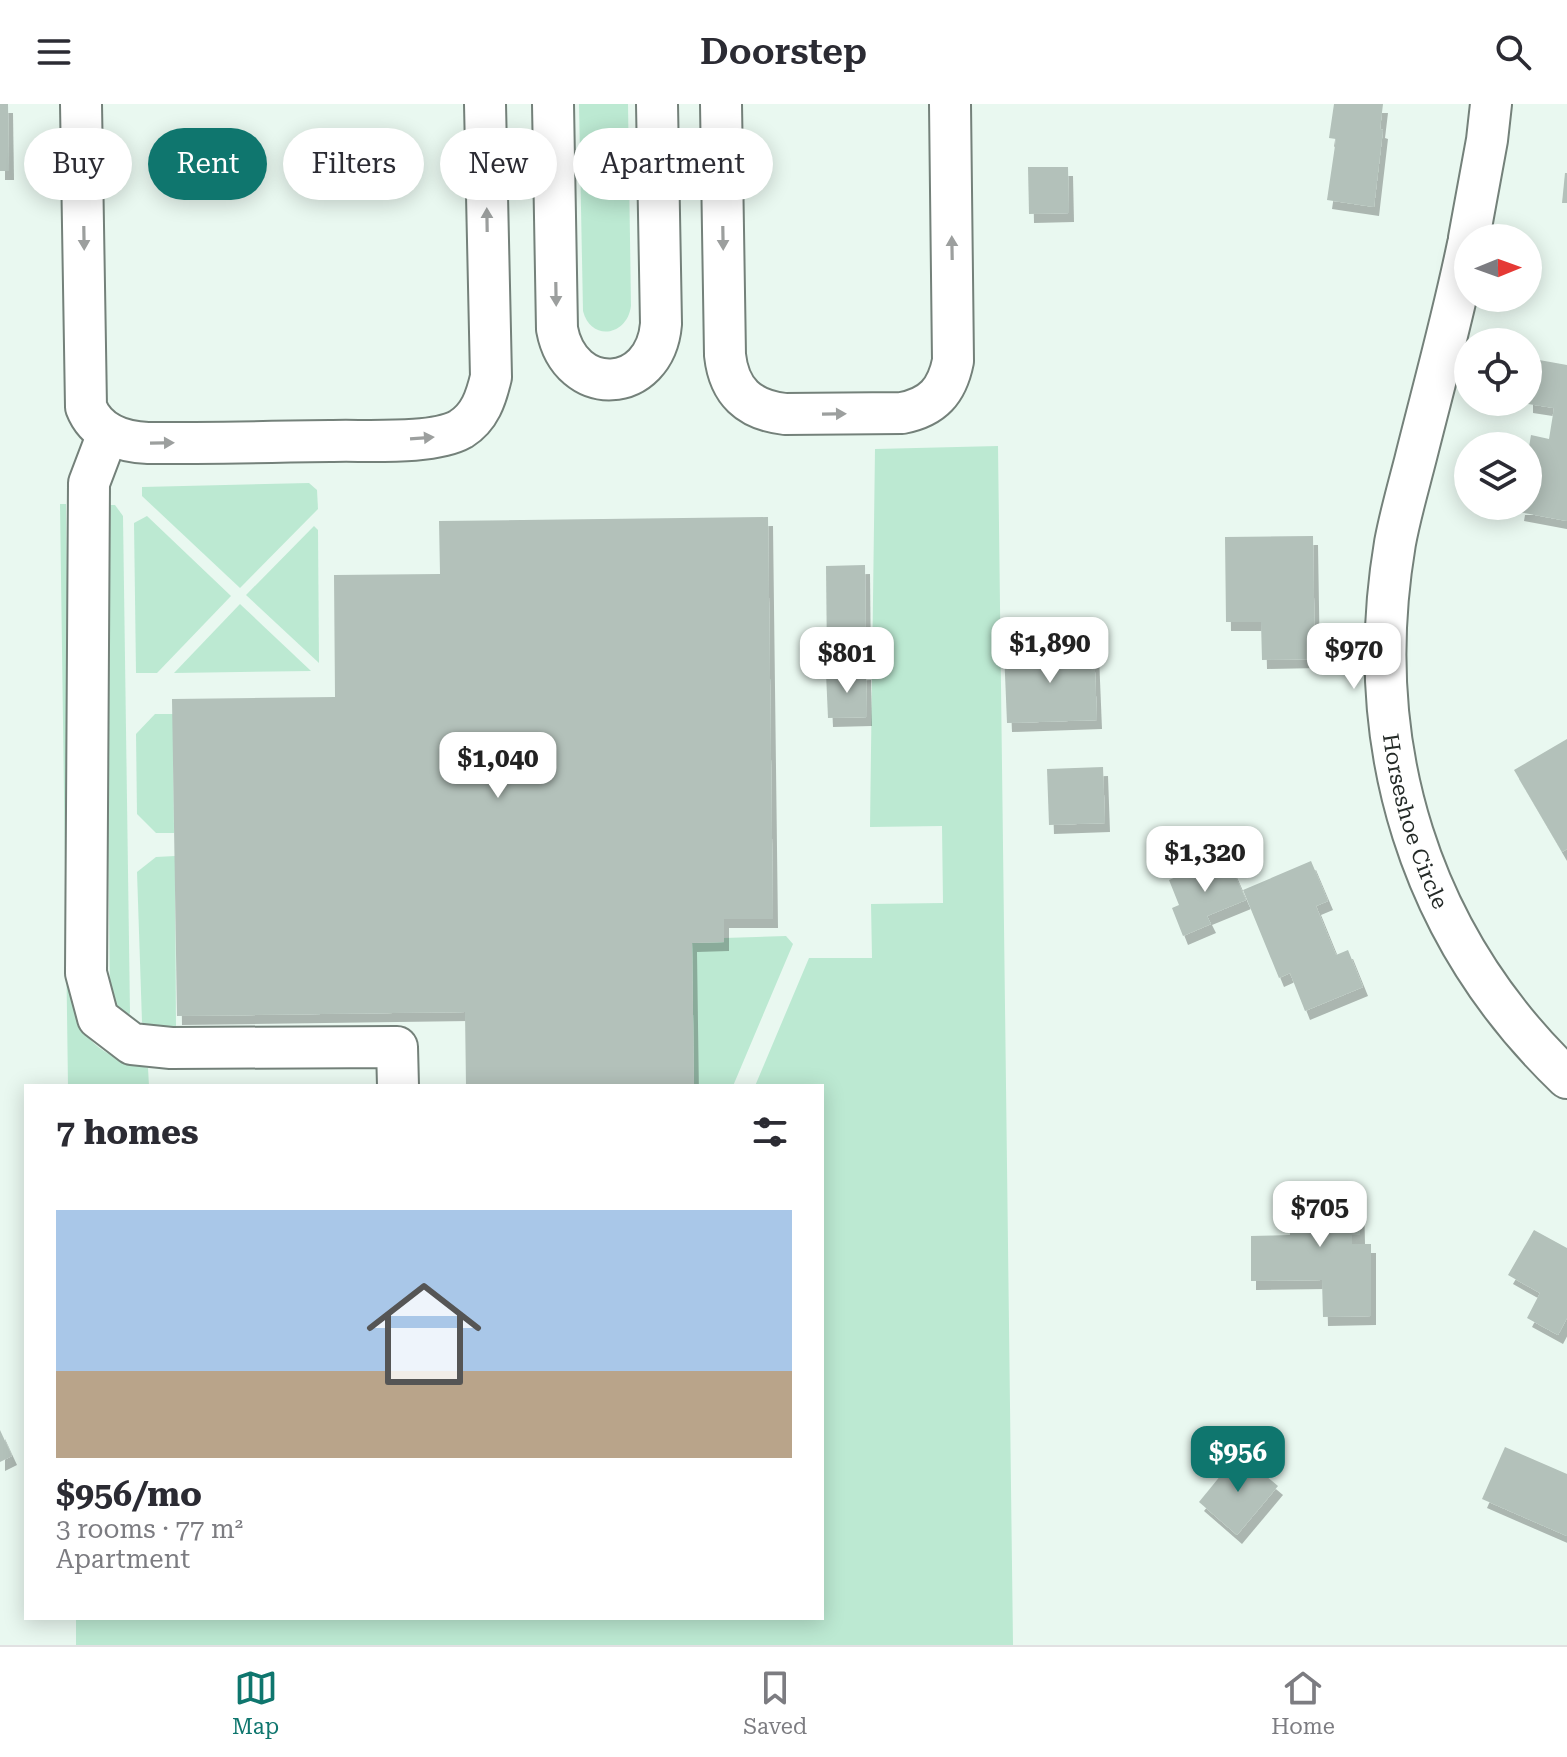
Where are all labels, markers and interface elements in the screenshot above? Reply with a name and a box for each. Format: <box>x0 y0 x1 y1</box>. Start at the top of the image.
icon: menu <box>32 30 76 74</box>
icon: search <box>1491 30 1535 74</box>
text: Doorstep <box>700 31 867 73</box>
chip: Buy <box>24 128 132 200</box>
chip: Rent <box>148 128 267 200</box>
chip: Filters <box>283 128 424 200</box>
chip: New <box>440 128 557 200</box>
chip: Apartment <box>573 128 773 200</box>
one-way arrow <box>481 207 494 232</box>
north arrow <box>1454 224 1542 312</box>
map controls <box>1454 224 1542 520</box>
one-way arrow <box>77 226 90 251</box>
one-way arrow <box>717 226 729 251</box>
one-way arrow <box>945 235 958 260</box>
one-way arrow <box>550 282 562 307</box>
button: locate <box>1454 328 1542 416</box>
one-way arrow <box>822 408 847 420</box>
one-way arrow <box>410 431 435 444</box>
button: layers <box>1454 432 1542 520</box>
one-way arrow <box>150 437 175 449</box>
pin: $1,890 <box>985 617 1115 685</box>
pin: $970 <box>1307 623 1401 691</box>
pin: $801 <box>800 627 894 695</box>
text: $1,890 <box>1009 628 1091 658</box>
text: $970 <box>1325 634 1383 664</box>
text: $801 <box>818 638 876 668</box>
pin: $1,040 <box>433 732 563 800</box>
street label: Horseshoe Circle <box>1378 732 1453 913</box>
text: $1,040 <box>457 743 539 773</box>
pin: $1,320 <box>1140 826 1270 894</box>
text: $1,320 <box>1164 837 1246 867</box>
icon: filters <box>748 1110 792 1154</box>
text: 7 homes <box>56 1112 199 1152</box>
pin: $705 <box>1273 1181 1367 1249</box>
text: $705 <box>1291 1192 1349 1222</box>
icon: home <box>352 1262 496 1406</box>
pin: $956 <box>1191 1426 1285 1494</box>
text: $956 <box>1209 1437 1267 1467</box>
text: $956/mo <box>56 1474 202 1514</box>
text: 3 rooms · 77 m² <box>56 1514 243 1544</box>
text: Apartment <box>56 1544 190 1574</box>
tab: Map <box>232 1666 279 1739</box>
tab: Saved <box>743 1666 807 1739</box>
tab: Home <box>1271 1666 1335 1739</box>

